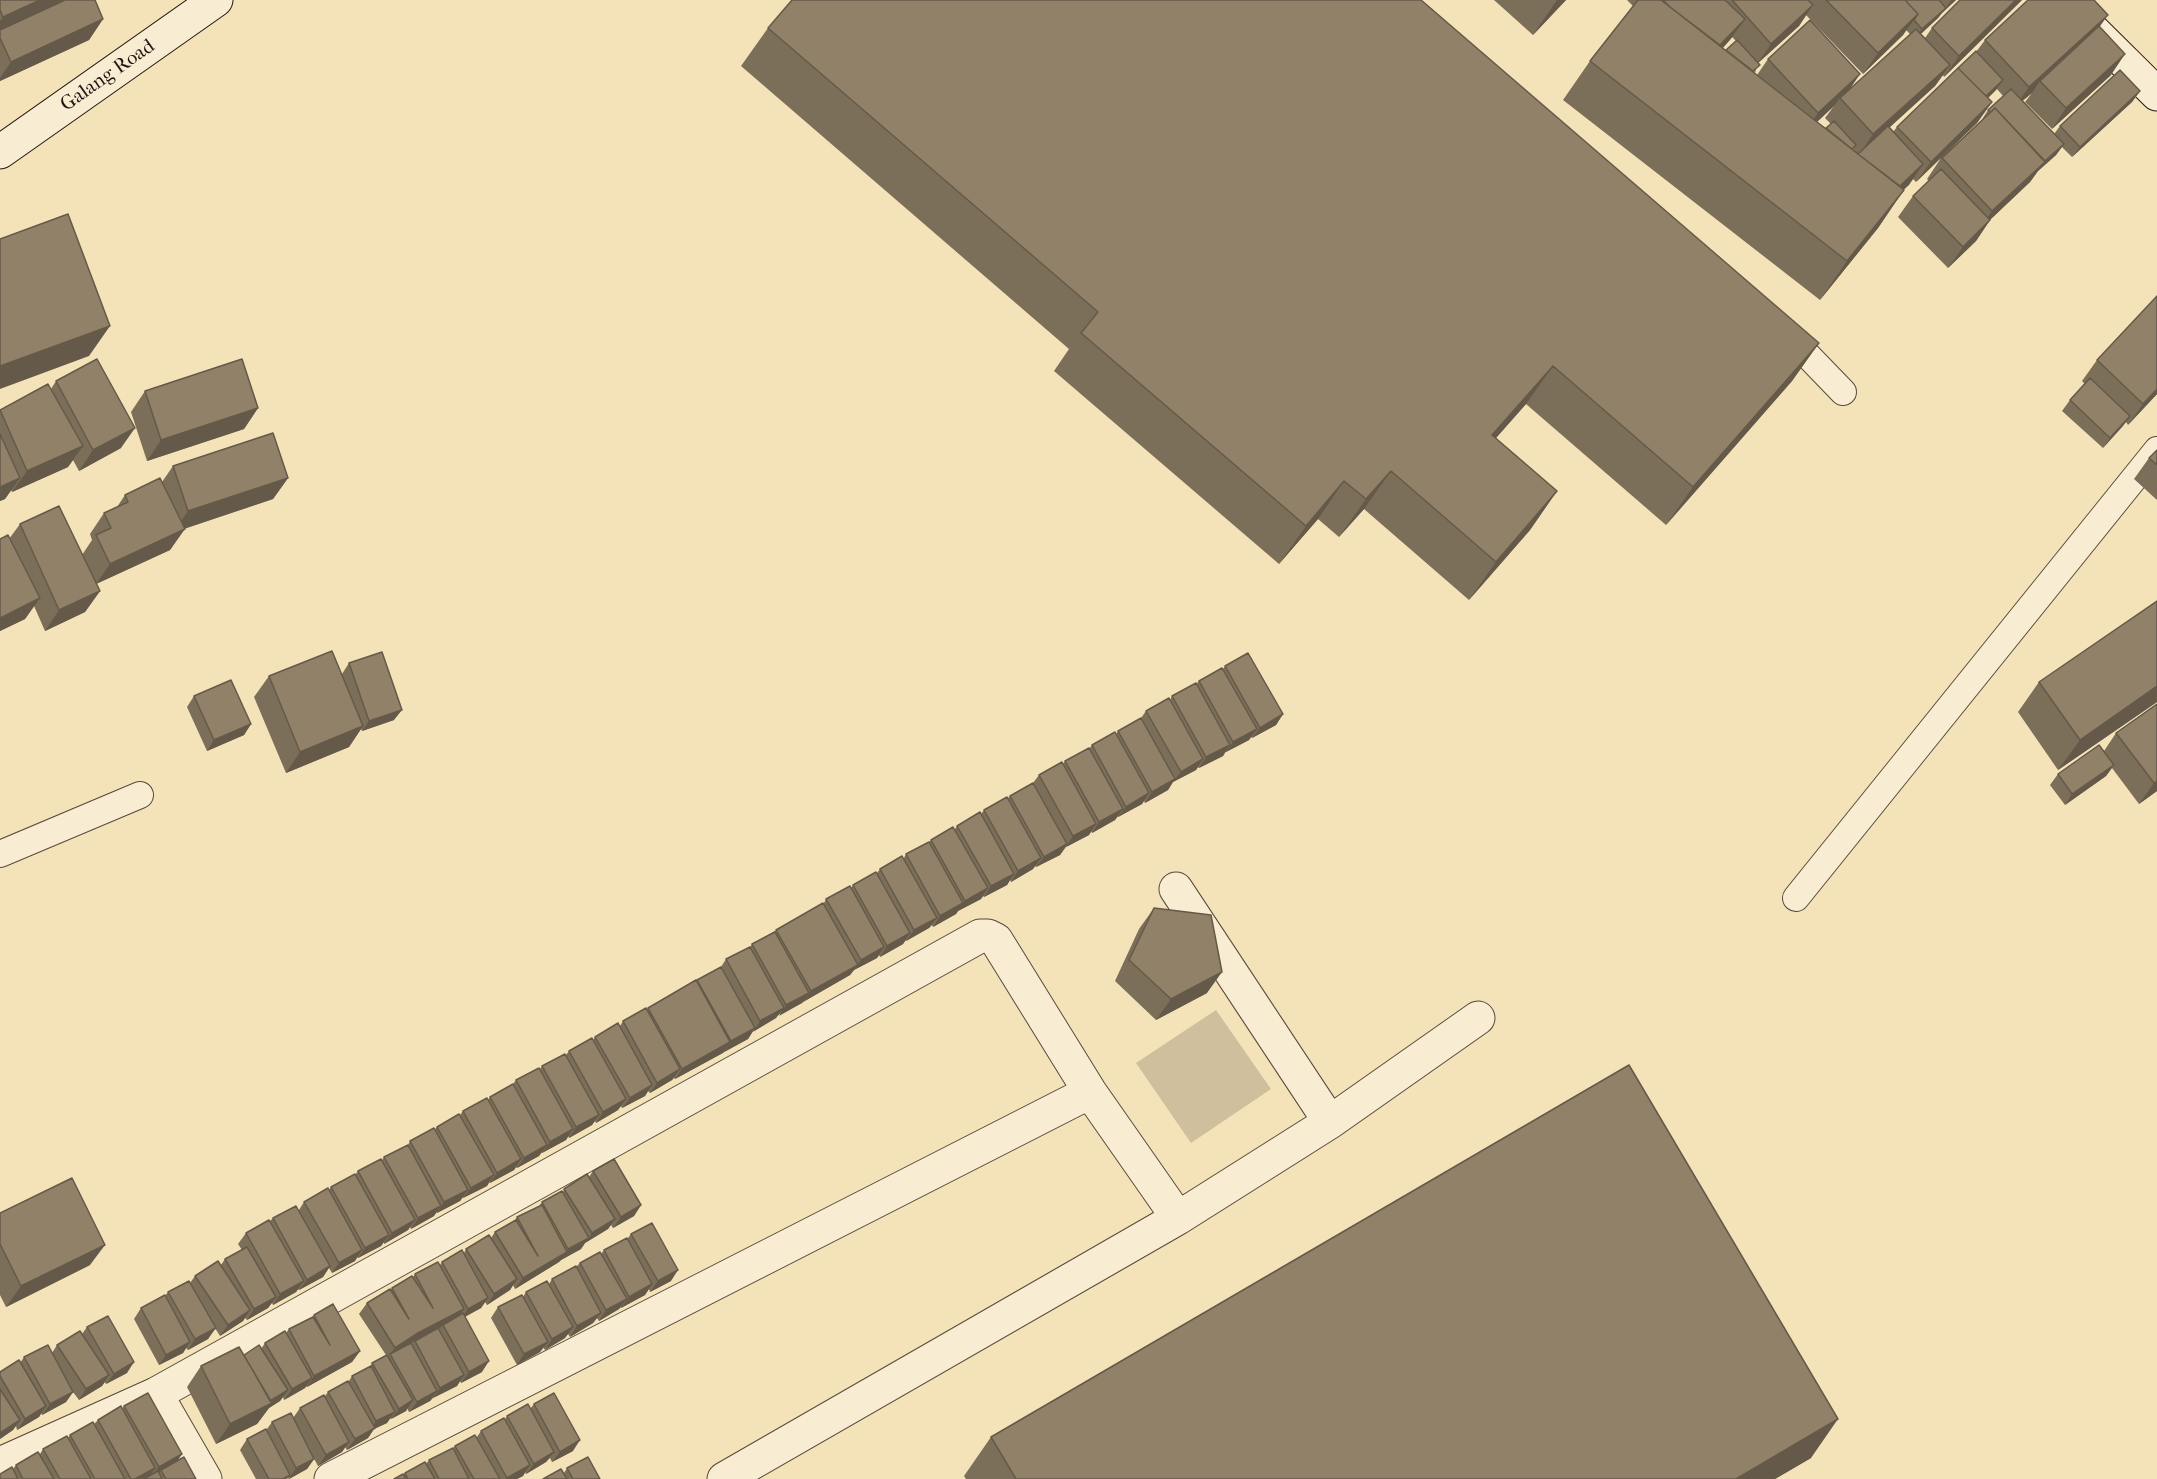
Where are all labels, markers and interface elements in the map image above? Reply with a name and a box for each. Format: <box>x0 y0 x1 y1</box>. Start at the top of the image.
street label: Galang Road <box>56 35 160 117</box>

